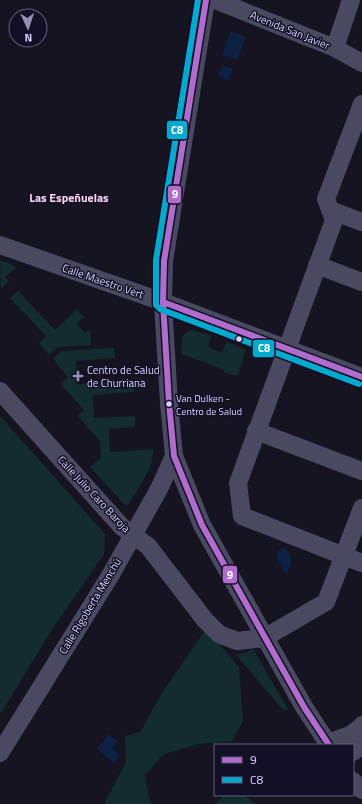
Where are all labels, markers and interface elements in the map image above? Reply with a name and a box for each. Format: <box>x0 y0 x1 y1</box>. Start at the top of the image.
street label: Avenida San Javier <box>248 7 332 53</box>
north arrow <box>8 8 48 48</box>
text: N <box>24 30 33 46</box>
line badge: C8 <box>166 120 188 140</box>
text: C8 <box>171 122 183 138</box>
line badge: 9 <box>167 185 182 204</box>
text: 9 <box>172 186 178 202</box>
district label: Las Espeñuelas <box>29 188 109 207</box>
street label: Calle Maestro Vert <box>60 260 146 302</box>
unlabelled marker <box>234 334 244 344</box>
line badge: C8 <box>252 339 275 358</box>
text: C8 <box>258 340 270 356</box>
place label: Centro de Salud de Churriana <box>87 362 160 391</box>
marker: Centro de Salud de Churriana <box>72 370 84 382</box>
place label: Van Dulken - Centro de Salud <box>176 391 242 419</box>
marker: Van Dulken - Centro de Salud <box>164 399 174 409</box>
street label: Calle Julio Caro Baroja <box>54 452 134 536</box>
street label: Calle Rigoberta Menchú <box>55 555 125 657</box>
line badge: 9 <box>222 565 238 584</box>
text: 9 <box>227 567 233 583</box>
legend <box>214 744 354 796</box>
text: 9 <box>250 750 257 769</box>
text: C8 <box>250 770 264 789</box>

